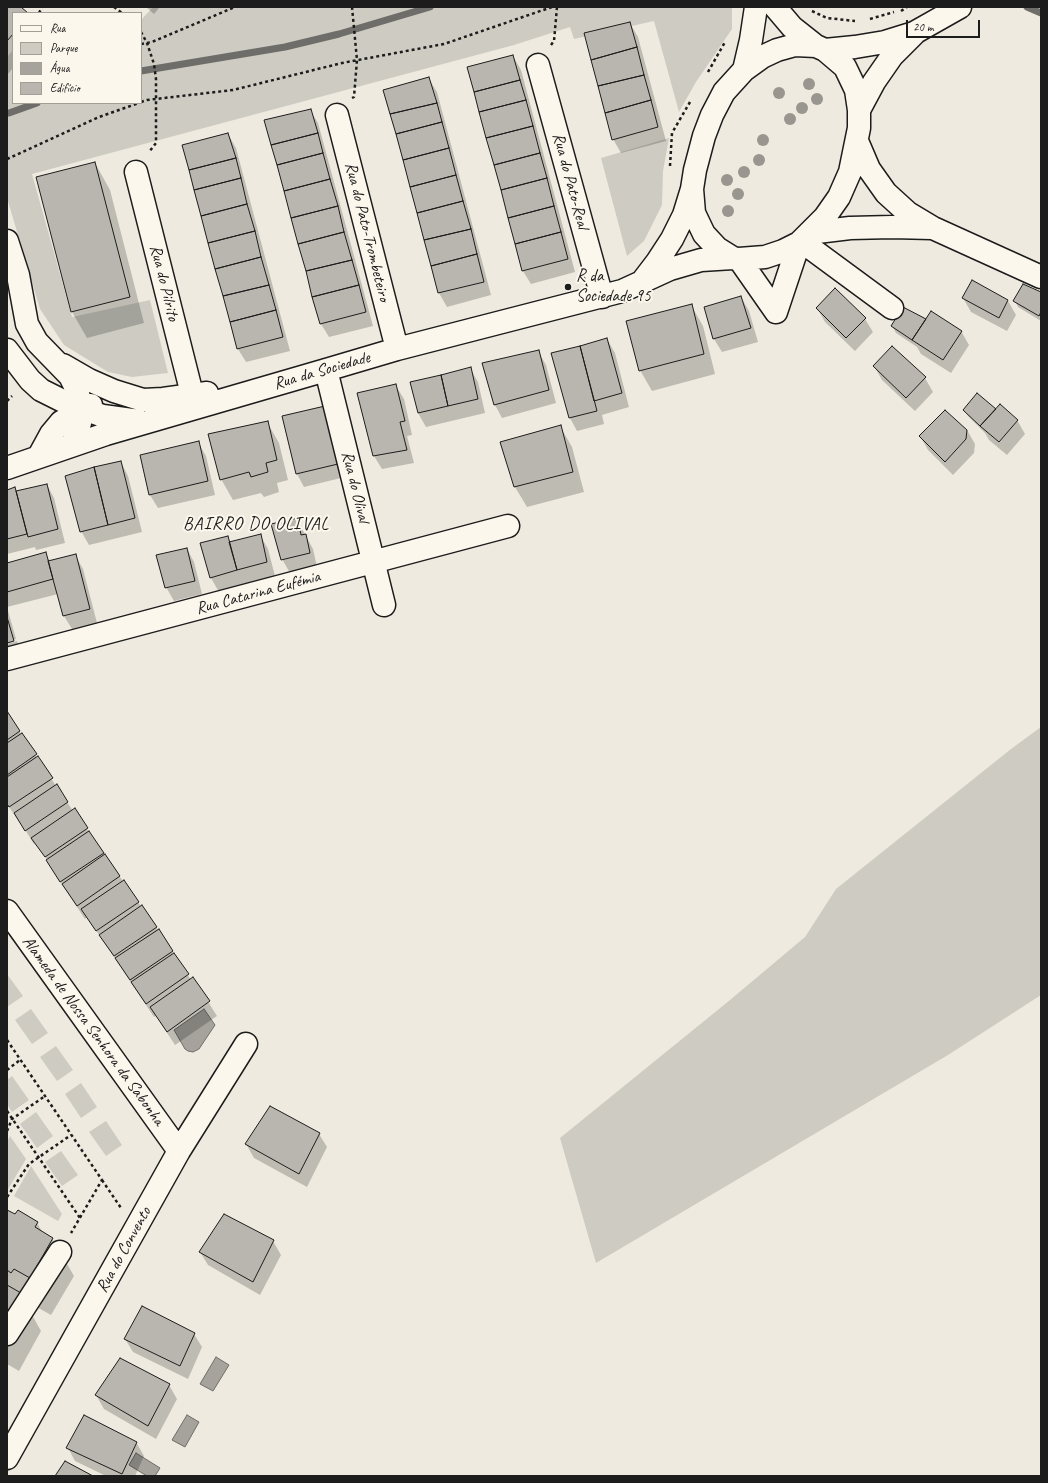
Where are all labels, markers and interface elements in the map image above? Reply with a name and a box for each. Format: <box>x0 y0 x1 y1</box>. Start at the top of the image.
legend <box>12 12 142 104</box>
scale bar <box>908 12 982 38</box>
text: 20 m <box>913 19 933 35</box>
text: Rua <box>50 20 65 36</box>
text: Parque <box>50 40 78 56</box>
text: Água <box>50 60 70 76</box>
text: Edifício <box>50 80 80 96</box>
street label: Rua do Pato-Real <box>547 131 593 231</box>
street label: Rua do Pato-Trombeteiro <box>340 160 394 304</box>
street label: Rua do Pilrito <box>145 243 183 323</box>
place label: R da Sociedade 95 <box>576 267 651 307</box>
marker: R da Sociedade 95 <box>563 282 573 292</box>
street label: Rua da Sociedade <box>272 348 372 394</box>
street label: Rua do Olival <box>336 449 374 525</box>
district label: BAIRRO DO OLIVAL <box>184 513 328 535</box>
street label: Rua Catarina Eufémia <box>194 567 322 619</box>
street label: Alameda de Nossa Senhora da Sabonha <box>17 932 169 1130</box>
street label: Rua do Convento <box>92 1204 156 1296</box>

